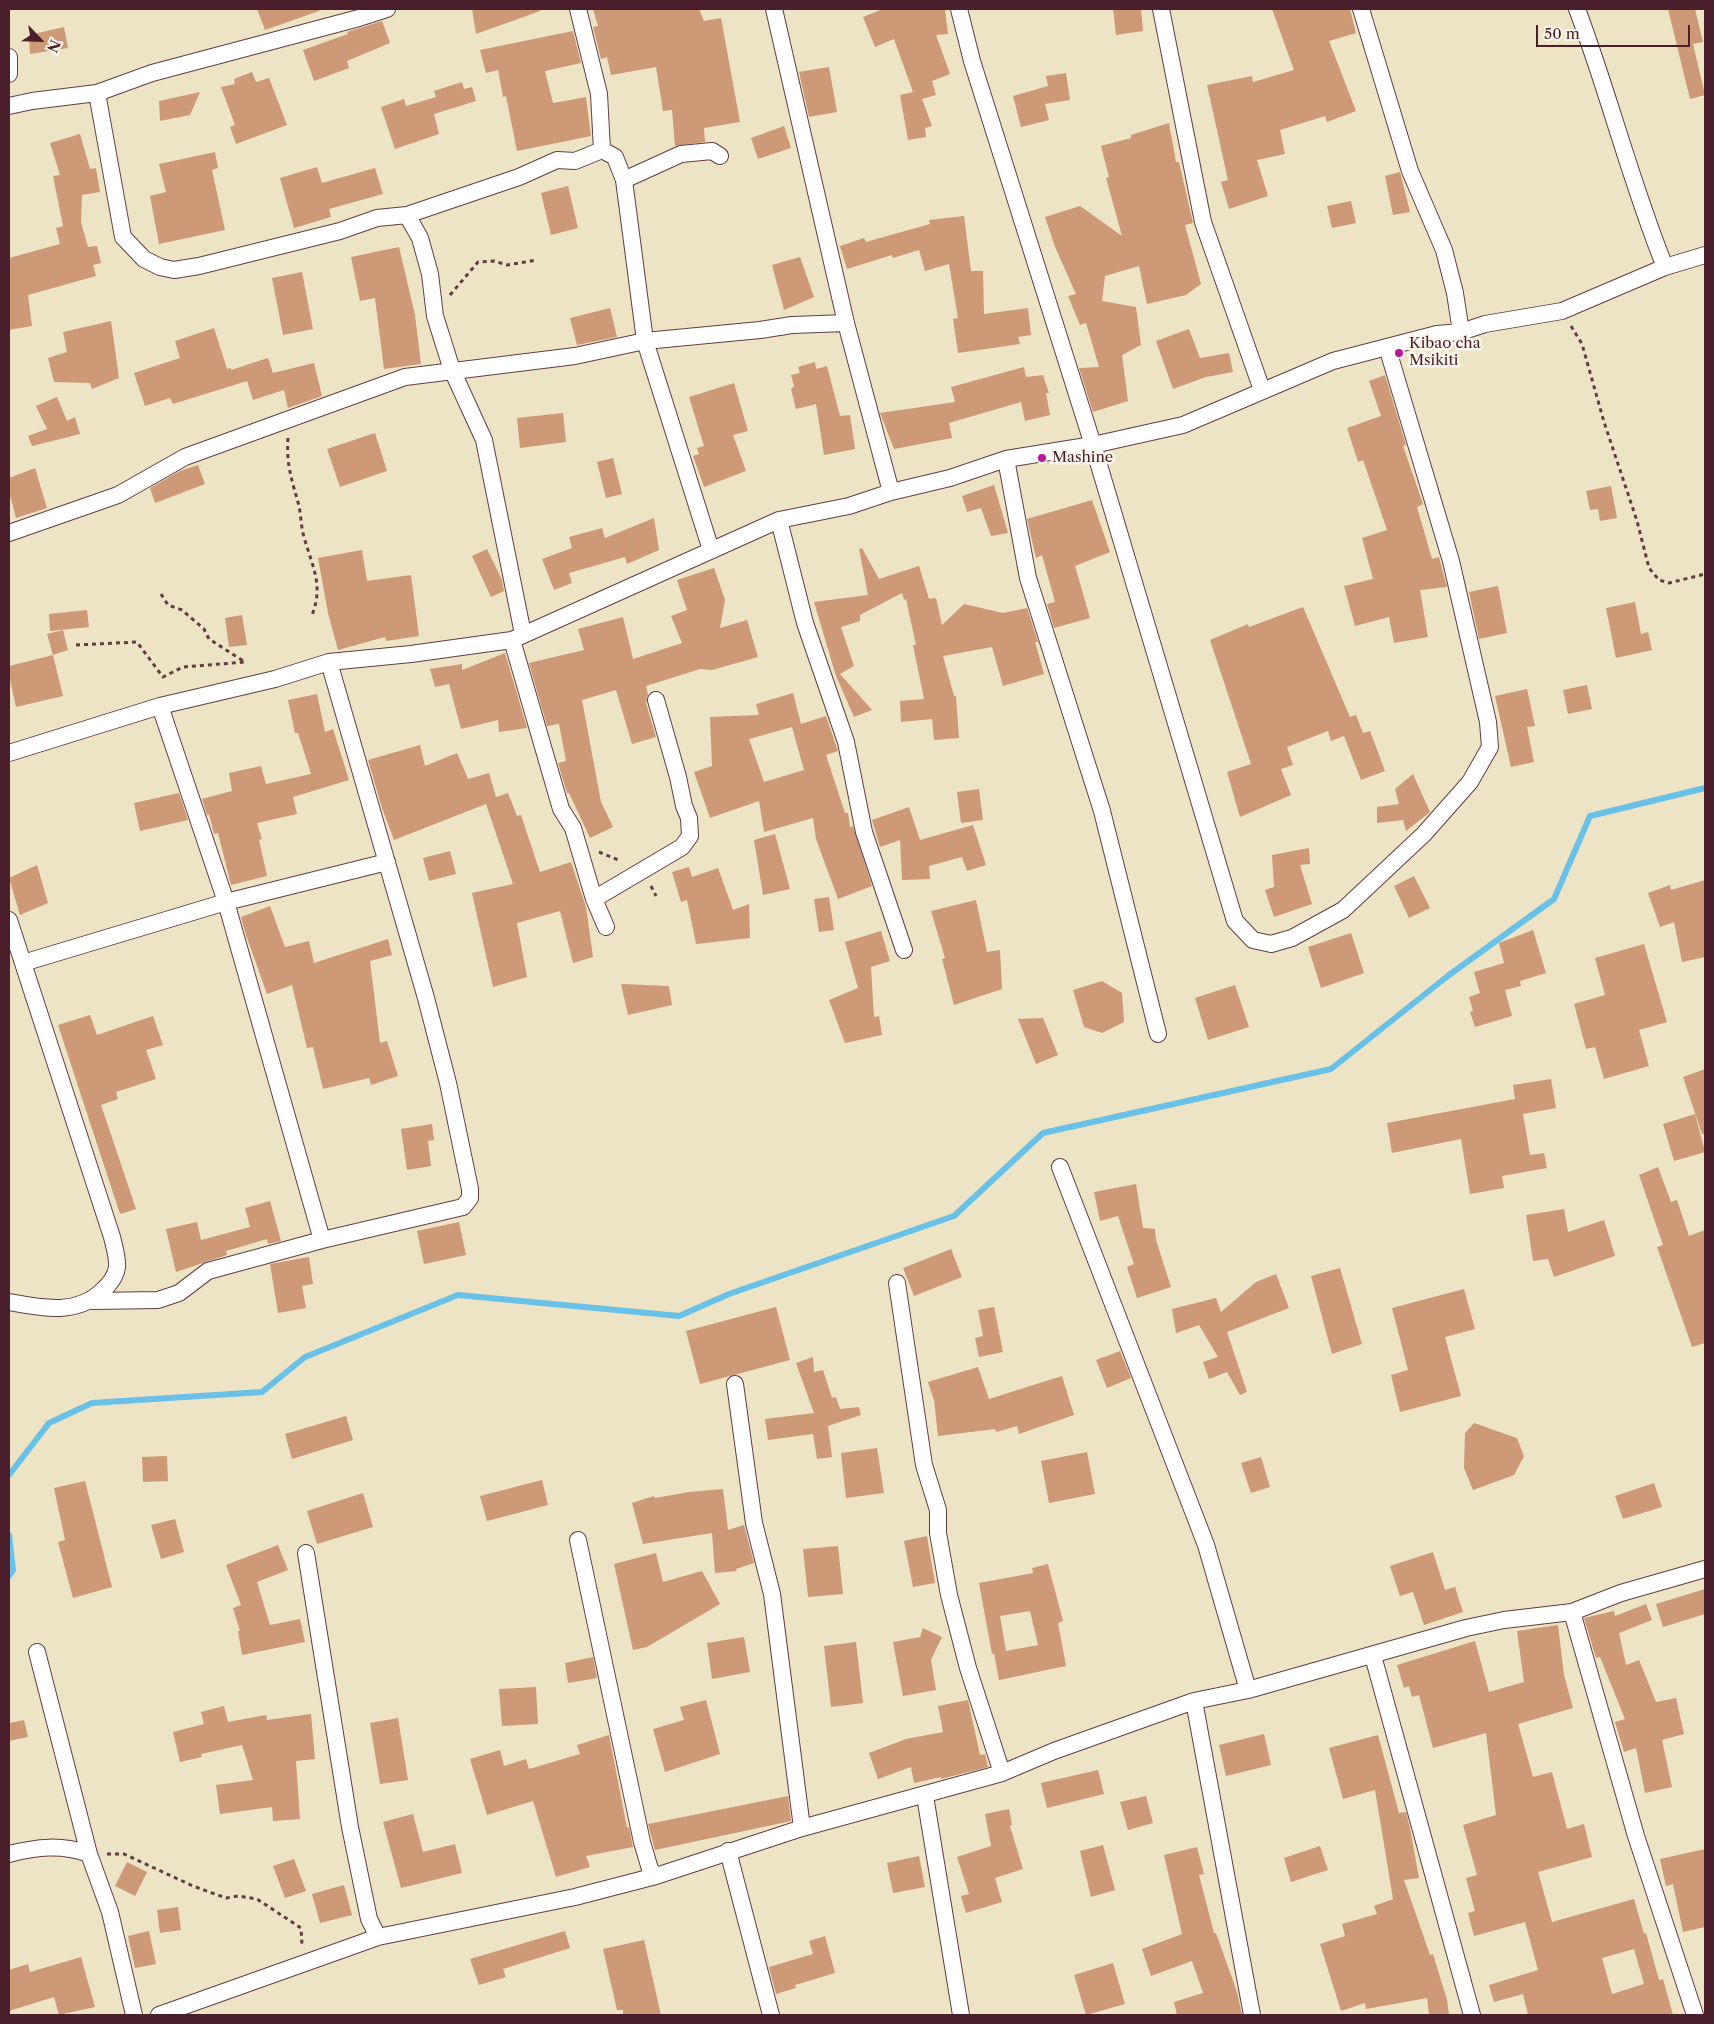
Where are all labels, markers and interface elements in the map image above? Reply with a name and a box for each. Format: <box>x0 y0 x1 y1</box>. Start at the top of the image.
north arrow <box>15 15 65 65</box>
scale bar <box>1539 15 1693 47</box>
text: 50 m <box>1544 24 1580 43</box>
text: N <box>43 37 64 55</box>
place label: Kibao cha Msikiti <box>1409 335 1481 370</box>
marker: Kibao cha Msikiti <box>1393 347 1405 359</box>
place label: Mashine <box>1052 449 1113 467</box>
marker: Mashine <box>1036 452 1048 464</box>

